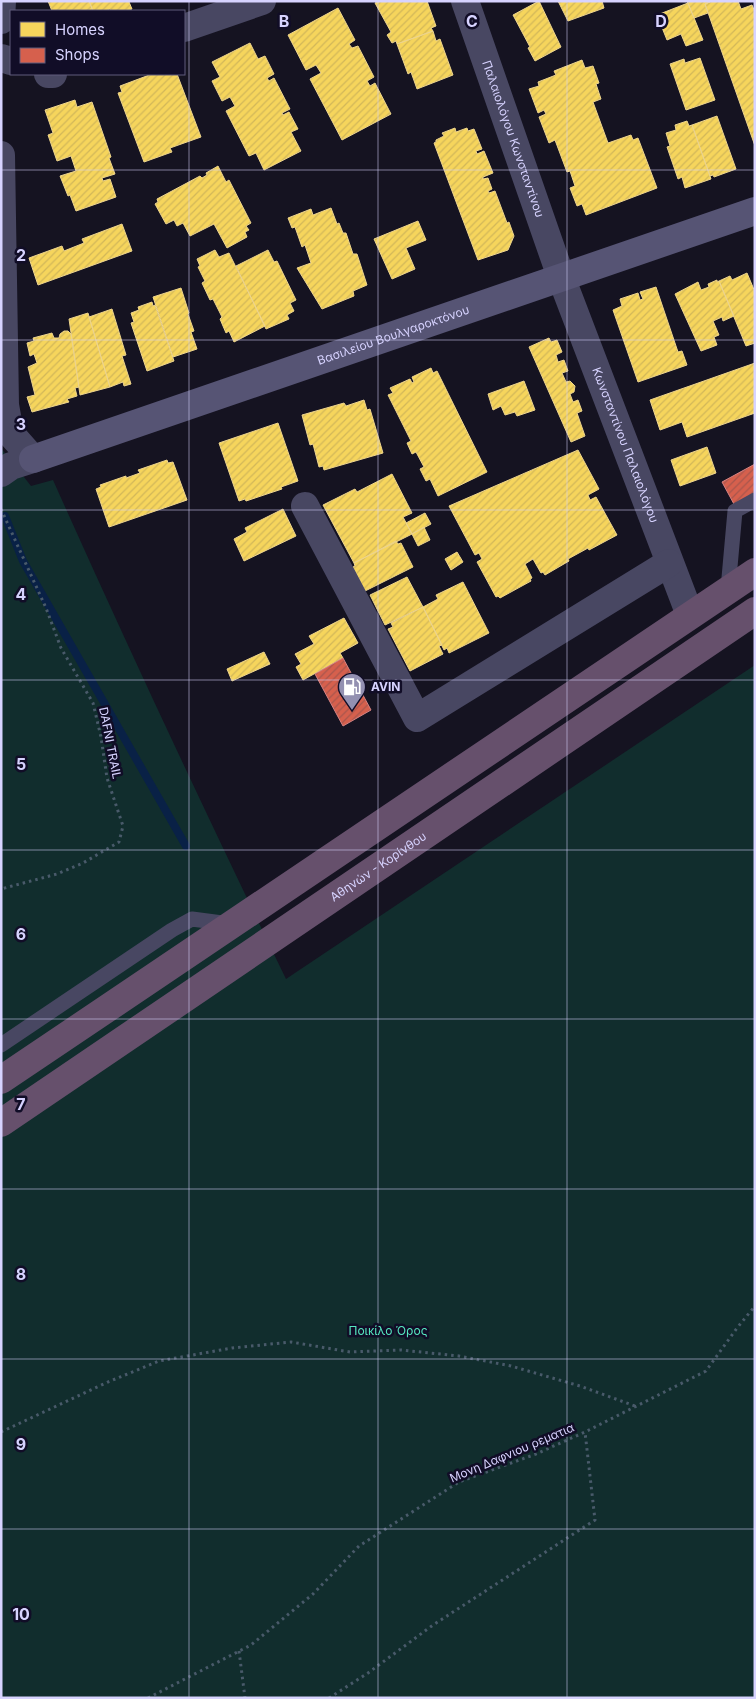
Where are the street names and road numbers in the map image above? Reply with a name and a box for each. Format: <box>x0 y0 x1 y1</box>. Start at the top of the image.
street label: Παλαιολόγου Κωνσταντίνου <box>479 58 548 219</box>
street label: Βασιλείου Βουλγαροκτόνου <box>315 302 471 368</box>
street label: Κωνσταντίνου Παλαιολόγου <box>589 365 662 525</box>
street label: DAFNI TRAIL <box>96 706 125 780</box>
street label: Αθηνών - Κορίνθου <box>327 828 429 904</box>
street label: Μονη Δαφνιου ρεματια <box>447 1420 576 1486</box>

